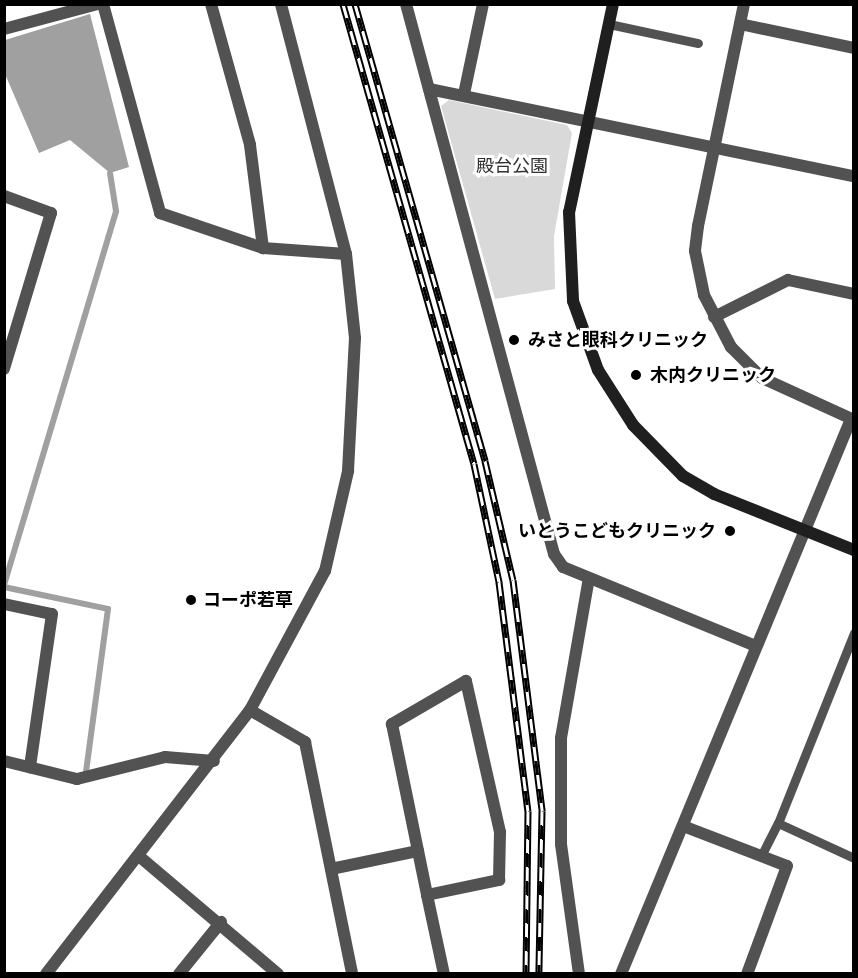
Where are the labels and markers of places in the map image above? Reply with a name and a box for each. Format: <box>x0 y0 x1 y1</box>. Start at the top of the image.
place label: みさと眼科クリニック <box>528 329 708 351</box>
marker: みさと眼科クリニック <box>505 331 523 349</box>
place label: 木内クリニック <box>650 364 776 386</box>
marker: 木内クリニック <box>627 366 645 384</box>
place label: いとうこどもクリニック <box>518 520 716 542</box>
marker: いとうこどもクリニック <box>721 522 739 540</box>
place label: コーポ若草 <box>203 589 293 611</box>
marker: コーポ若草 <box>184 593 198 607</box>

